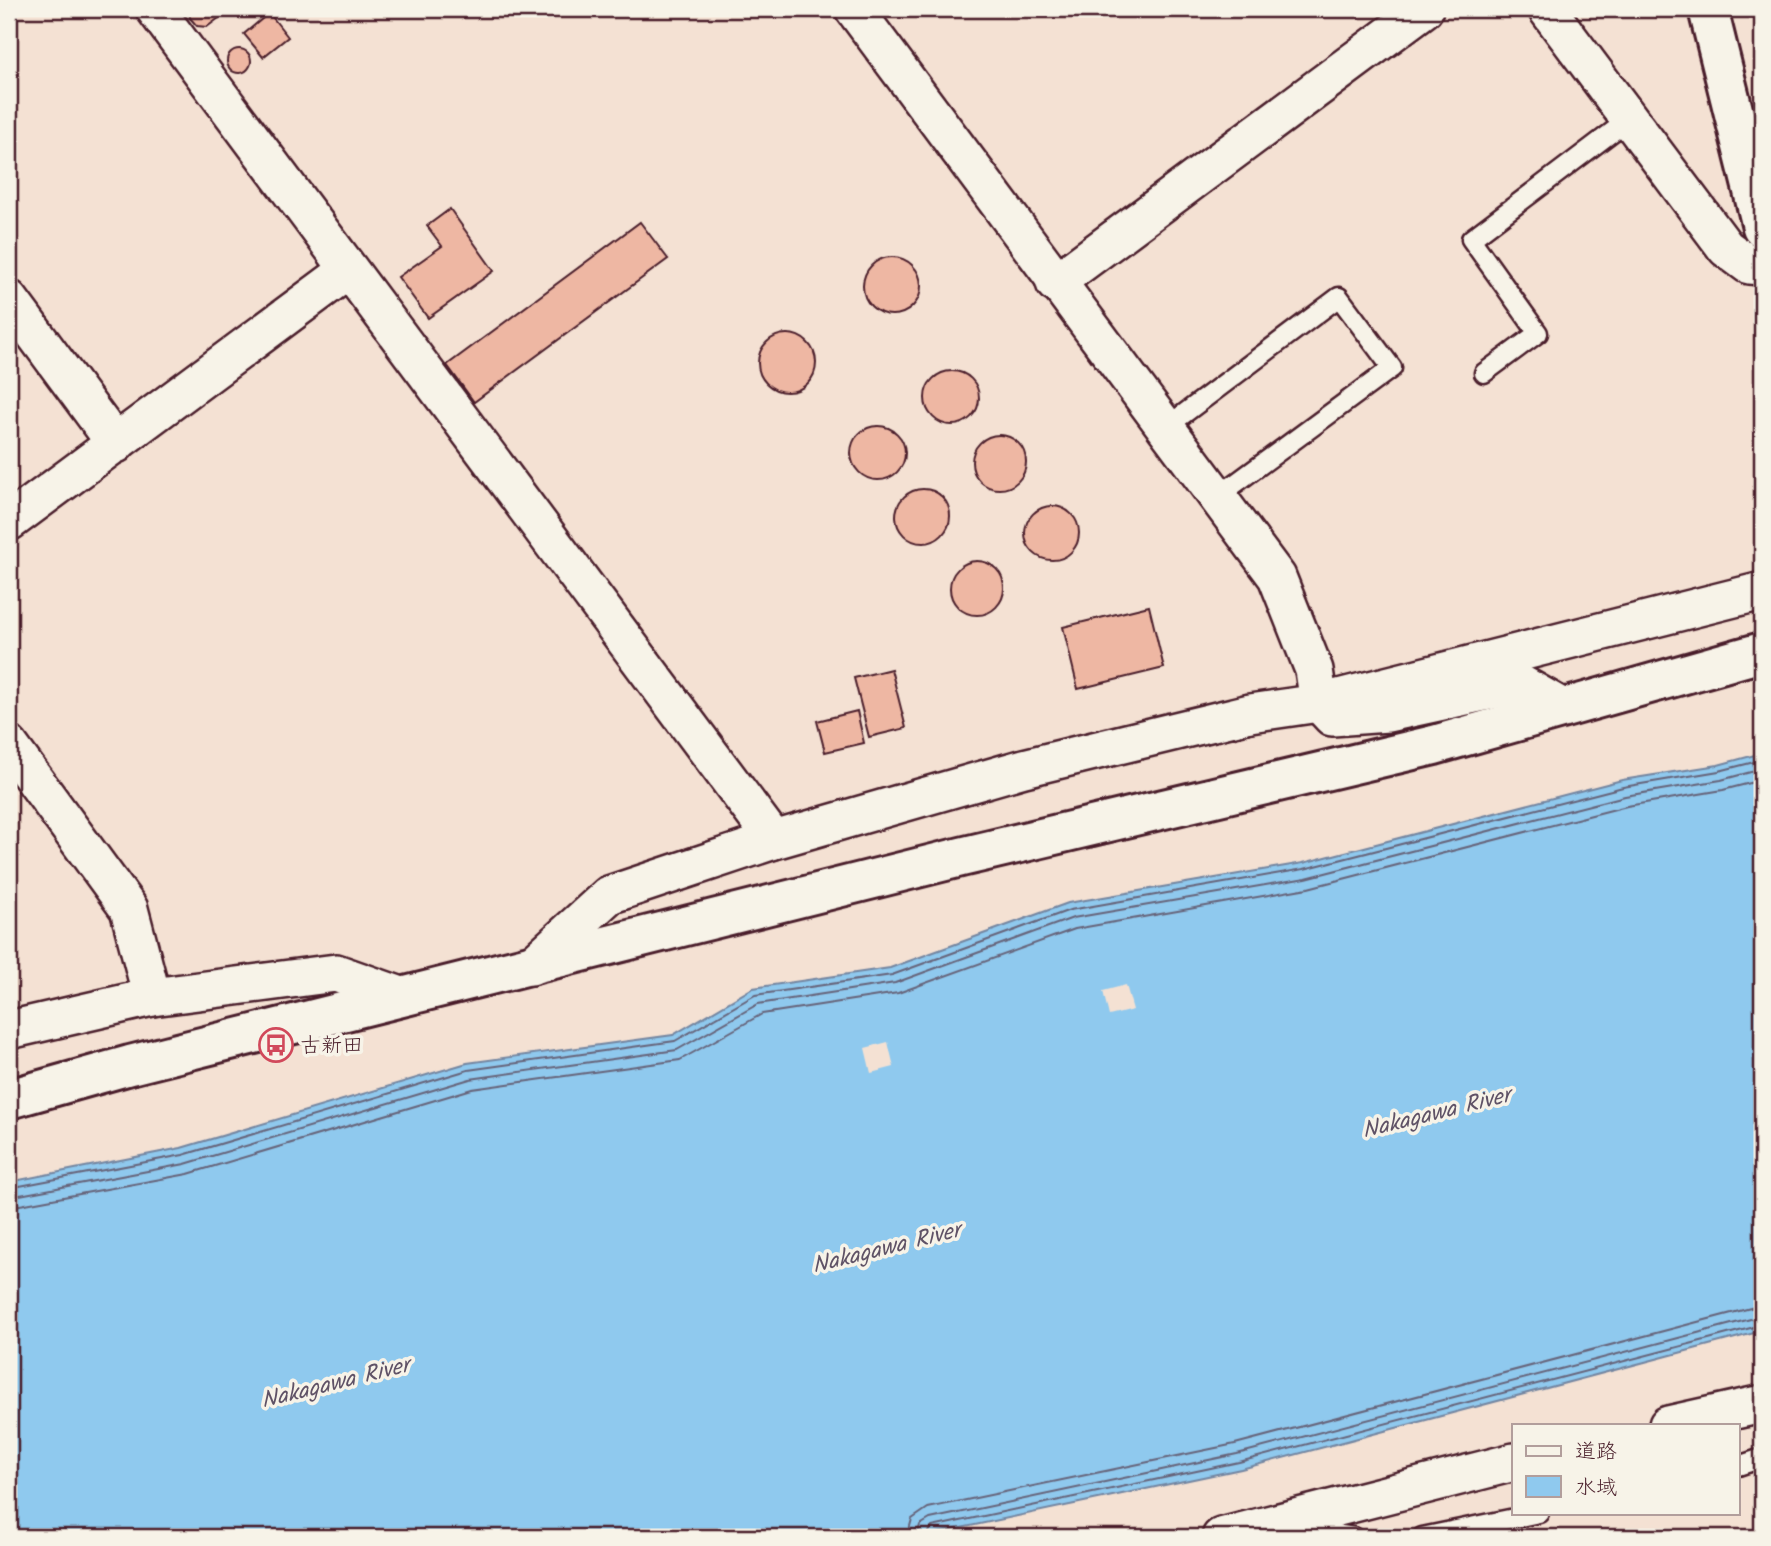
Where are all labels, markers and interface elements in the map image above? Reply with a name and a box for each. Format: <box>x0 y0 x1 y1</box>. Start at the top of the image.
bus stop icon: 古新田 <box>257 1026 295 1064</box>
place label: 古新田 <box>300 1030 363 1063</box>
water label: Nakagawa River <box>1359 1077 1519 1150</box>
water label: Nakagawa River <box>809 1212 969 1285</box>
water label: Nakagawa River <box>258 1347 418 1420</box>
legend <box>1512 1424 1740 1514</box>
text: 道路 <box>1575 1436 1617 1469</box>
text: 水域 <box>1575 1472 1617 1505</box>

